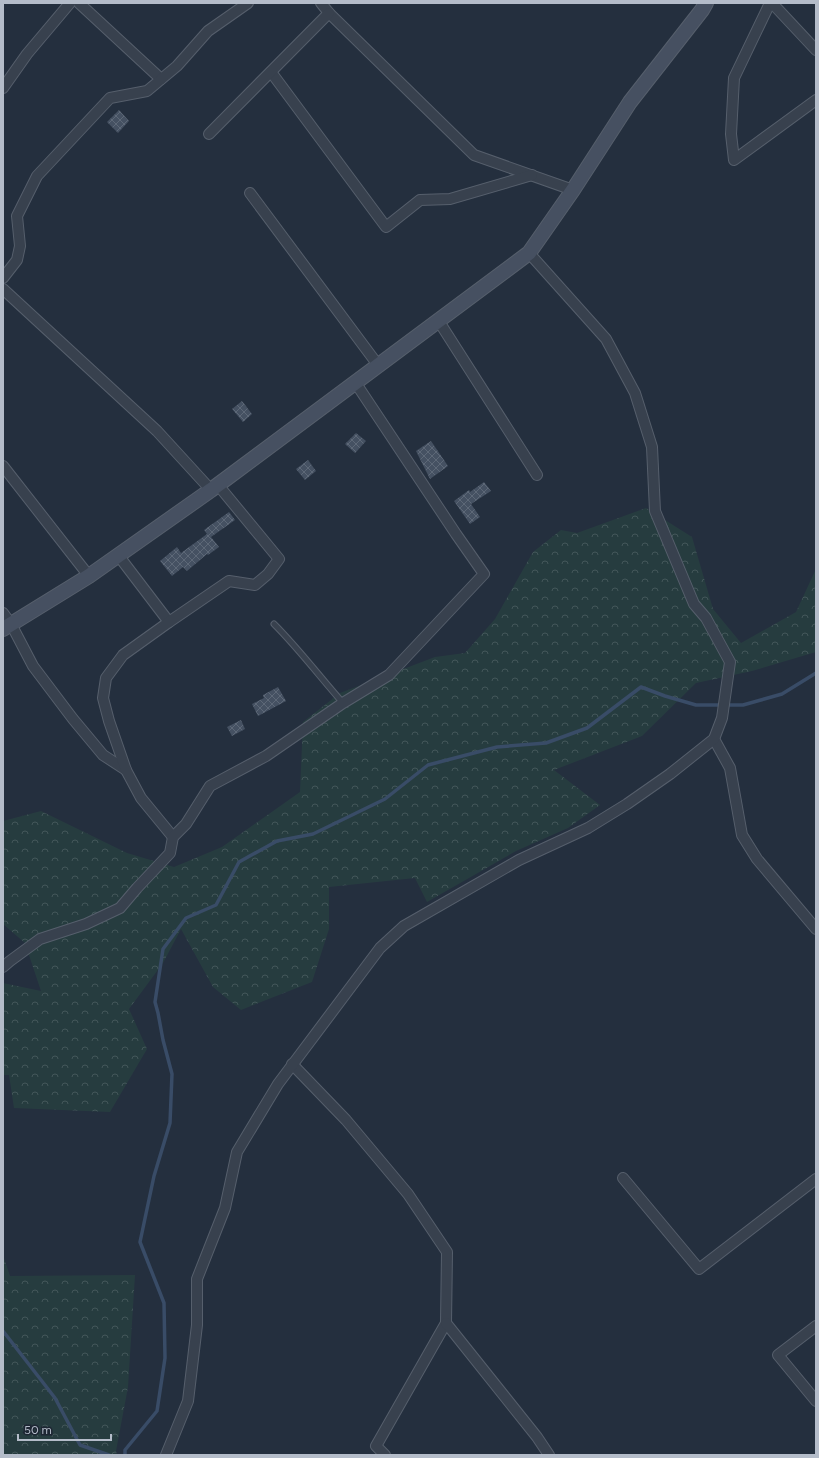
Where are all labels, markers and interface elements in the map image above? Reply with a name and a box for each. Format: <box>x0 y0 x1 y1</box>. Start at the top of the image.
scale bar <box>18 1416 111 1442</box>
text: 50 m <box>24 1423 52 1437</box>

